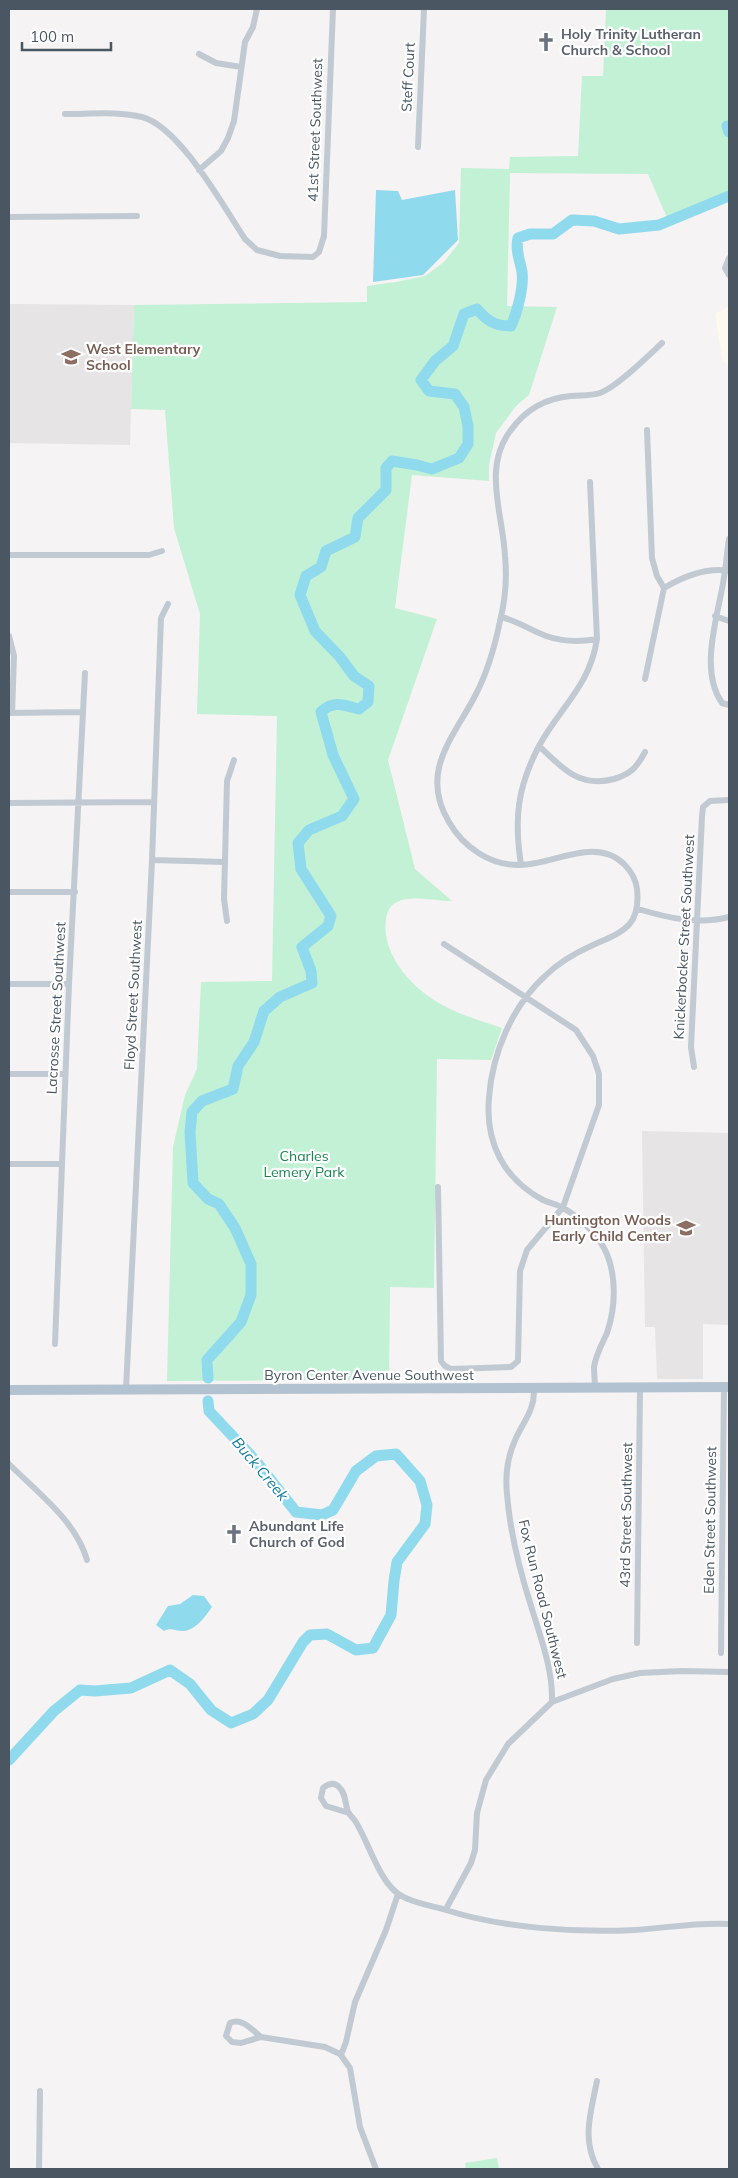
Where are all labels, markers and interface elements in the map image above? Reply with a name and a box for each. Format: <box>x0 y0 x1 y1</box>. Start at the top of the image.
scale bar <box>22 20 111 52</box>
place label: Holy Trinity Lutheran Church & School <box>561 25 701 59</box>
text: 100 m <box>30 27 74 46</box>
church icon: Holy Trinity Lutheran Church & School <box>535 31 557 53</box>
street label: Steff Court <box>397 42 419 112</box>
street label: 41st Street Southwest <box>303 58 327 202</box>
place label: West Elementary School <box>86 340 201 374</box>
school or university icon: West Elementary School <box>60 346 82 368</box>
street label: Knickerbocker Street Southwest <box>670 834 698 1040</box>
street label: Floyd Street Southwest <box>120 919 146 1070</box>
street label: Lacrosse Street Southwest <box>42 921 70 1095</box>
park label: Charles Lemery Park <box>263 1147 345 1181</box>
place label: Huntington Woods Early Child Center <box>544 1211 671 1245</box>
school or university icon: Huntington Woods Early Child Center <box>675 1217 697 1239</box>
street label: Byron Center Avenue Southwest <box>264 1366 474 1384</box>
water label: Buck Creek <box>228 1433 293 1505</box>
street label: 43rd Street Southwest <box>616 1442 636 1588</box>
street label: Eden Street Southwest <box>700 1446 720 1594</box>
place label: Abundant Life Church of God <box>249 1517 345 1551</box>
street label: Fox Run Road Southwest <box>514 1518 572 1681</box>
church icon: Abundant Life Church of God <box>223 1523 245 1545</box>

